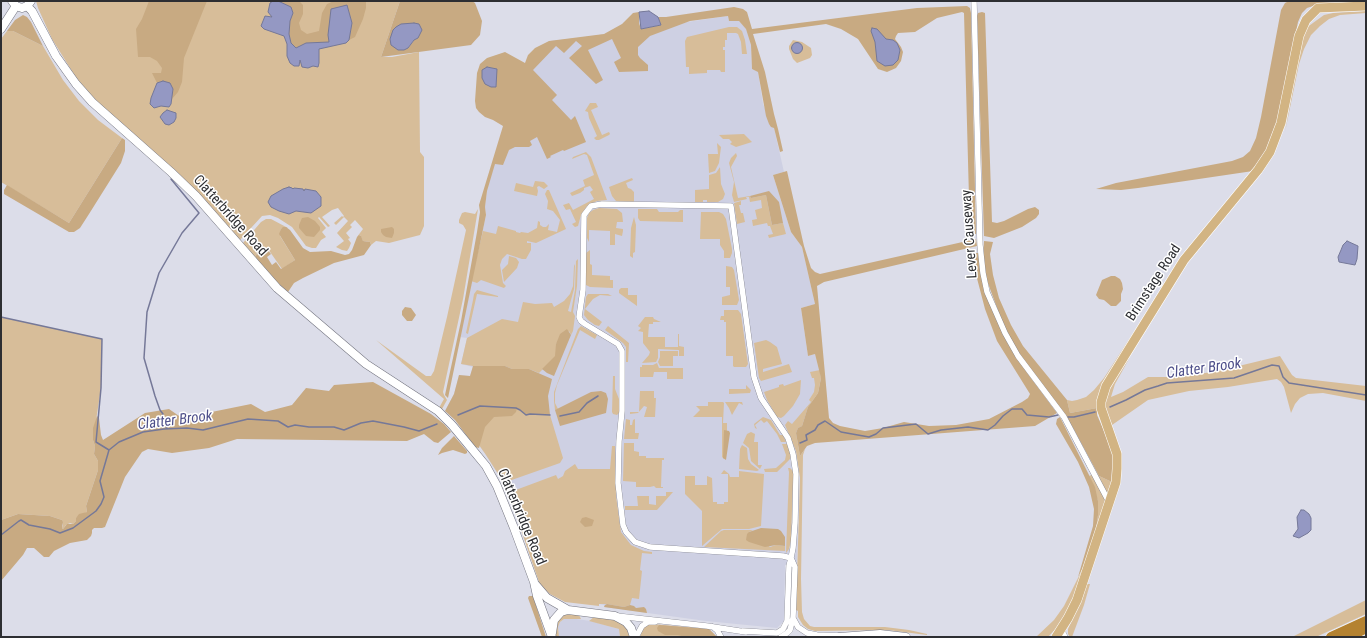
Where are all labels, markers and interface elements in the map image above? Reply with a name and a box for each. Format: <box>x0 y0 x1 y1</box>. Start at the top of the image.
street label: Clatterbridge Road <box>189 172 271 260</box>
street label: Lever Causeway <box>959 189 981 279</box>
street label: Brimstage Road <box>1123 242 1185 324</box>
water label: Clatter Brook <box>1166 355 1242 383</box>
water label: Clatter Brook <box>137 407 213 435</box>
street label: Clatterbridge Road <box>493 466 549 568</box>

